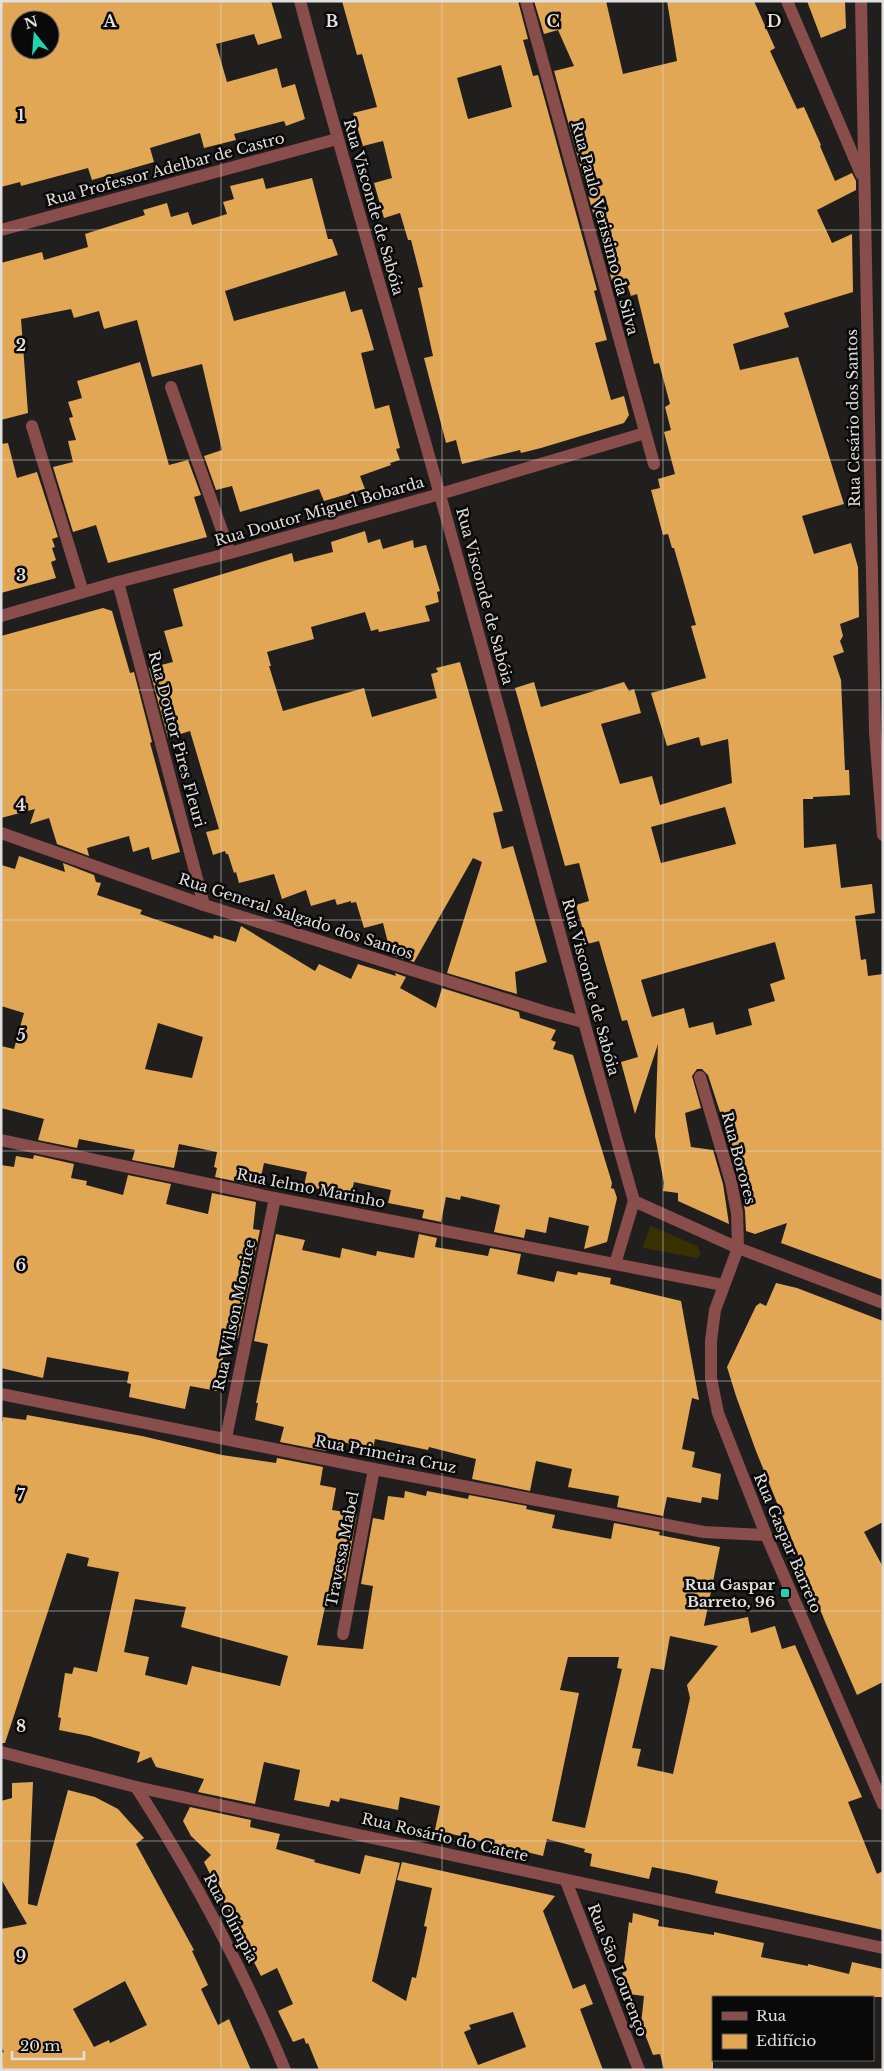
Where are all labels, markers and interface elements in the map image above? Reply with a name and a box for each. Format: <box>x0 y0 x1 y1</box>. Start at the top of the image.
north arrow <box>10 10 60 60</box>
text: A <box>103 11 118 31</box>
text: B <box>326 11 339 31</box>
text: C <box>546 11 560 31</box>
text: D <box>767 11 781 31</box>
text: N <box>22 12 40 33</box>
text: 1 <box>18 105 25 125</box>
street label: Rua Visconde de Sabóia <box>340 117 408 298</box>
street label: Rua Paulo Verissimo da Silva <box>567 119 643 338</box>
street label: Rua Professor Adelbar de Castro <box>43 128 287 210</box>
street label: Rua Cesário dos Santos <box>842 329 864 507</box>
text: 2 <box>16 335 26 355</box>
street label: Rua Doutor Miguel Bobarda <box>212 472 427 550</box>
street label: Rua Visconde de Sabóia <box>452 505 518 687</box>
text: 3 <box>16 565 26 585</box>
street label: Rua Doutor Pires Fleuri <box>144 649 210 829</box>
text: 4 <box>16 795 26 815</box>
street label: Rua General Salgado dos Santos <box>176 869 416 963</box>
street label: Rua Visconde de Sabóia <box>558 896 624 1078</box>
text: 5 <box>16 1025 26 1045</box>
street label: Rua Borores <box>718 1110 760 1206</box>
street label: Rua Ielmo Marinho <box>235 1164 387 1212</box>
street label: Rua Wilson Morrice <box>209 1238 259 1392</box>
text: 6 <box>16 1255 27 1275</box>
street label: Rua Primeira Cruz <box>314 1431 458 1477</box>
street label: Rua Gaspar Barreto <box>750 1470 826 1616</box>
text: 7 <box>17 1485 26 1505</box>
street label: Travessa Mabel <box>321 1489 363 1609</box>
place label: Rua Gaspar Barreto, 96 <box>684 1575 776 1611</box>
marker: Rua Gaspar Barreto, 96 <box>779 1587 791 1599</box>
text: 8 <box>16 1716 26 1736</box>
street label: Rua Rosário do Catete <box>360 1809 530 1865</box>
street label: Rua Olímpia <box>200 1870 263 1966</box>
street label: Rua São Lourenço <box>584 1901 652 2039</box>
text: 9 <box>16 1946 27 1966</box>
legend <box>712 1996 874 2061</box>
text: Rua <box>756 2006 787 2025</box>
scale bar <box>12 2028 85 2060</box>
text: Edifício <box>756 2031 817 2050</box>
text: 20 m <box>20 2036 60 2055</box>

